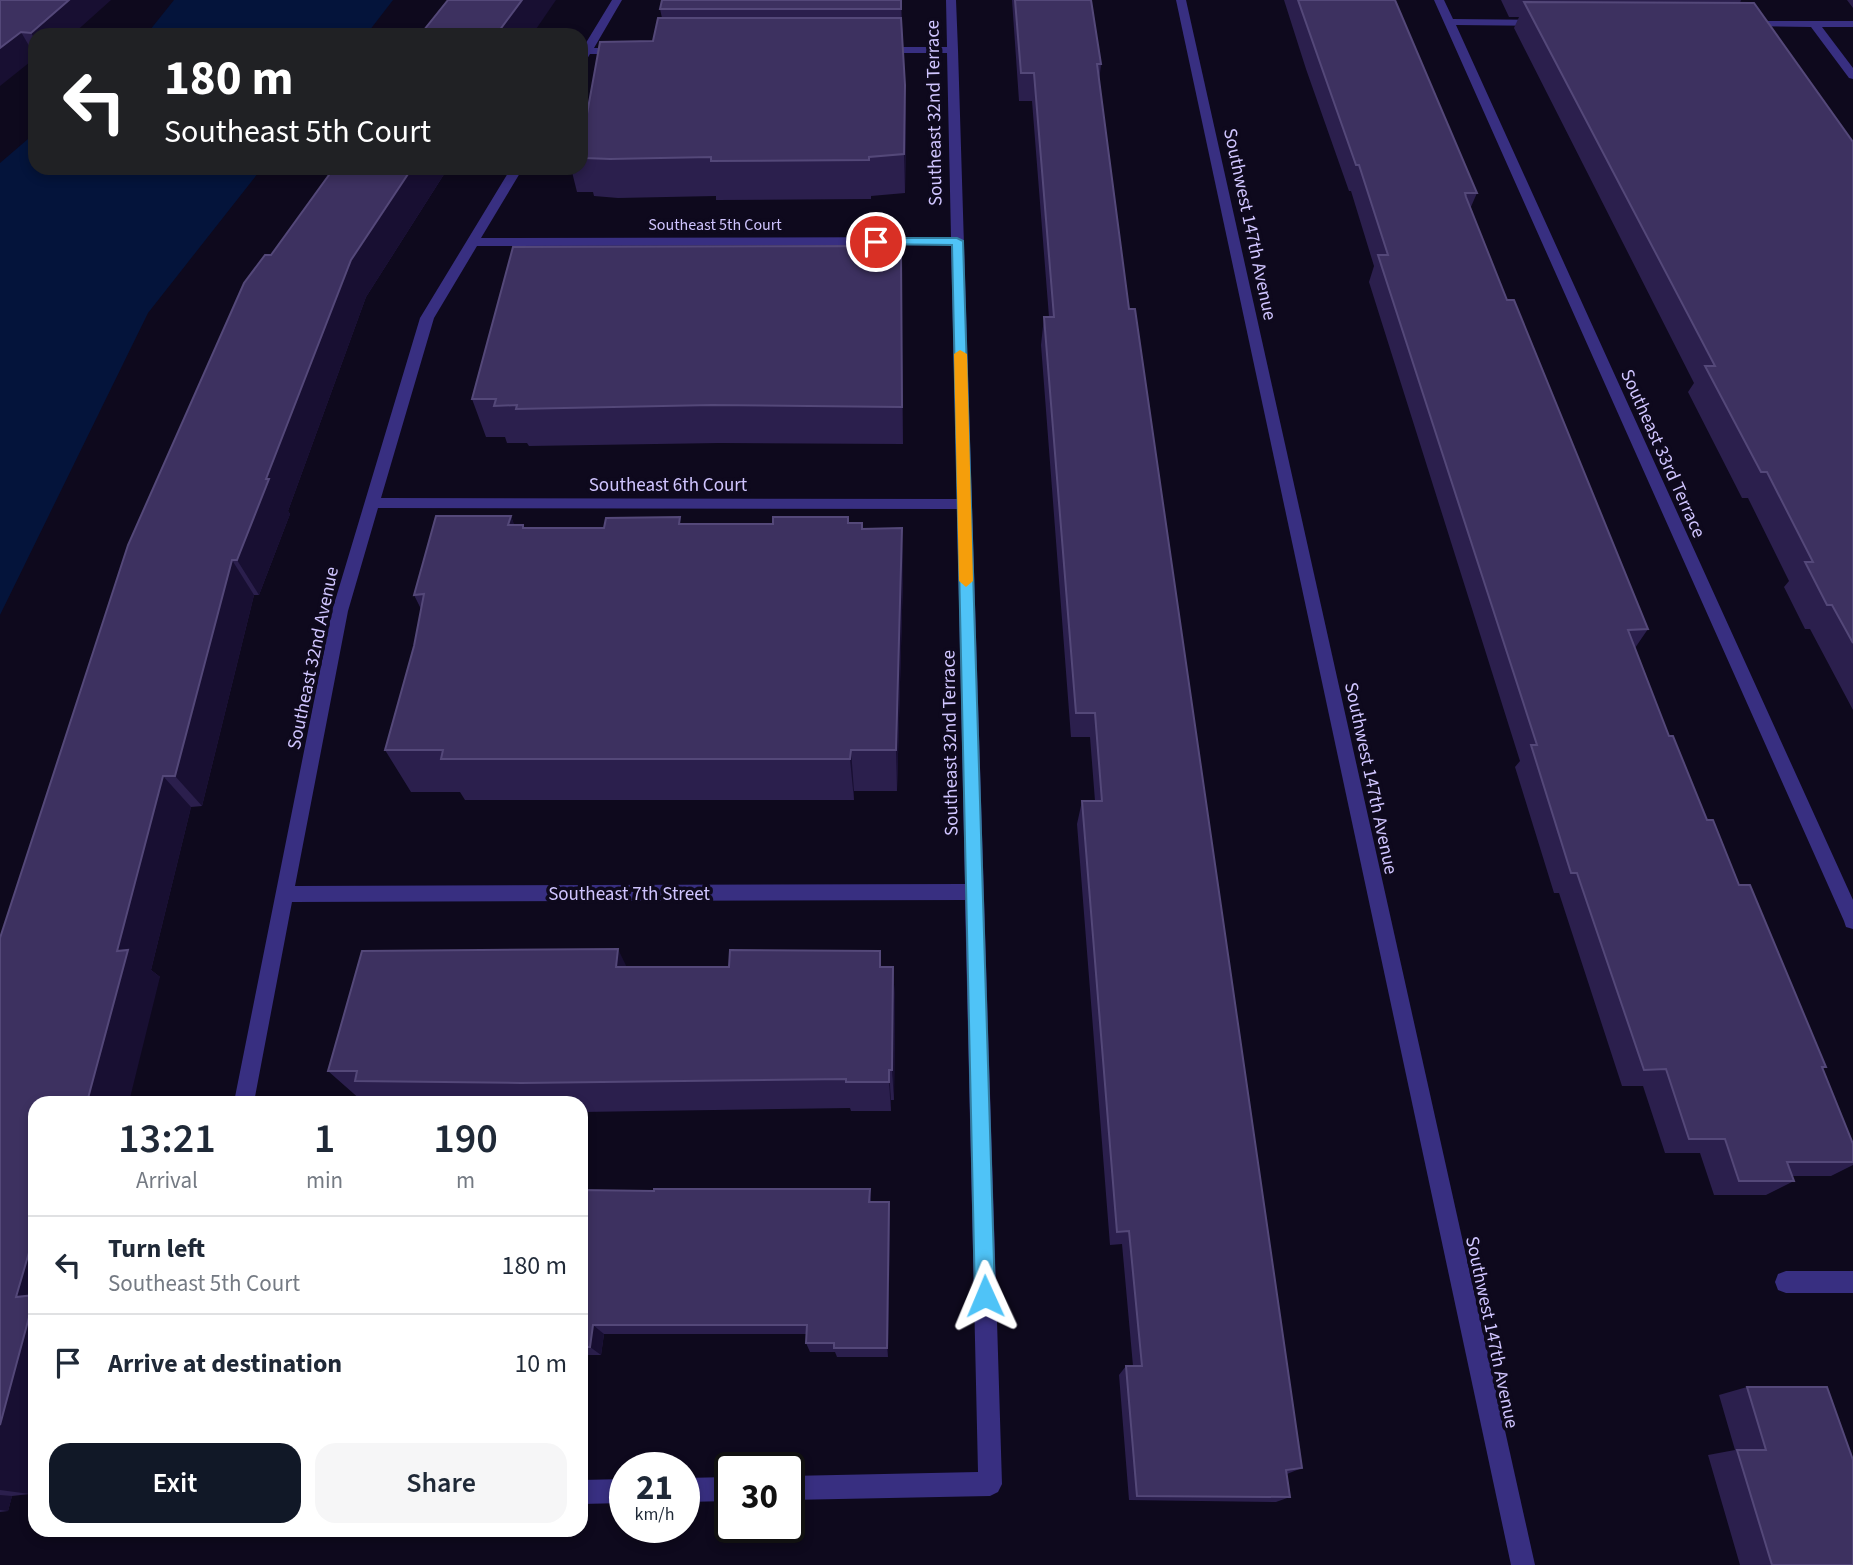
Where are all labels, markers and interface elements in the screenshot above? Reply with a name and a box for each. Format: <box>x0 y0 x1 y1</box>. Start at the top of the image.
street label: Southeast 32nd Terrace <box>919 20 950 206</box>
text: 180 m <box>164 44 293 114</box>
icon: left <box>49 56 140 147</box>
text: Southeast 5th Court <box>164 109 431 155</box>
street label: Southwest 147th Avenue <box>1216 126 1283 323</box>
pin <box>846 212 906 272</box>
street label: Southeast 5th Court <box>648 214 782 236</box>
icon: arrive <box>857 223 895 261</box>
street label: Southeast 33rd Terrace <box>1613 365 1712 542</box>
street label: Southeast 6th Court <box>589 472 748 499</box>
street label: Southeast 32nd Avenue <box>281 564 346 752</box>
street label: Southeast 32nd Terrace <box>935 650 966 836</box>
street label: Southwest 147th Avenue <box>1337 680 1404 877</box>
street label: Southeast 7th Street <box>548 881 710 908</box>
text: 13:21 <box>118 1109 216 1169</box>
text: 1 <box>314 1109 335 1169</box>
text: 190 <box>433 1109 498 1169</box>
text: Arrival <box>136 1164 198 1197</box>
text: min <box>306 1164 343 1197</box>
text: m <box>456 1164 475 1197</box>
text: Turn left <box>108 1230 205 1267</box>
street label: Southwest 147th Avenue <box>1458 1234 1525 1431</box>
icon: left <box>49 1246 87 1284</box>
text: 180 m <box>501 1247 567 1284</box>
position arrow <box>948 1259 1022 1333</box>
text: Southeast 5th Court <box>108 1267 300 1300</box>
icon: arrive <box>49 1344 87 1382</box>
text: Arrive at destination <box>108 1345 342 1382</box>
text: 10 m <box>514 1345 567 1382</box>
button: Exit <box>49 1443 301 1523</box>
button: Share <box>315 1443 567 1523</box>
speed limit sign: 30 <box>714 1452 805 1543</box>
text: 21 <box>636 1463 673 1513</box>
text: km/h <box>635 1502 674 1527</box>

